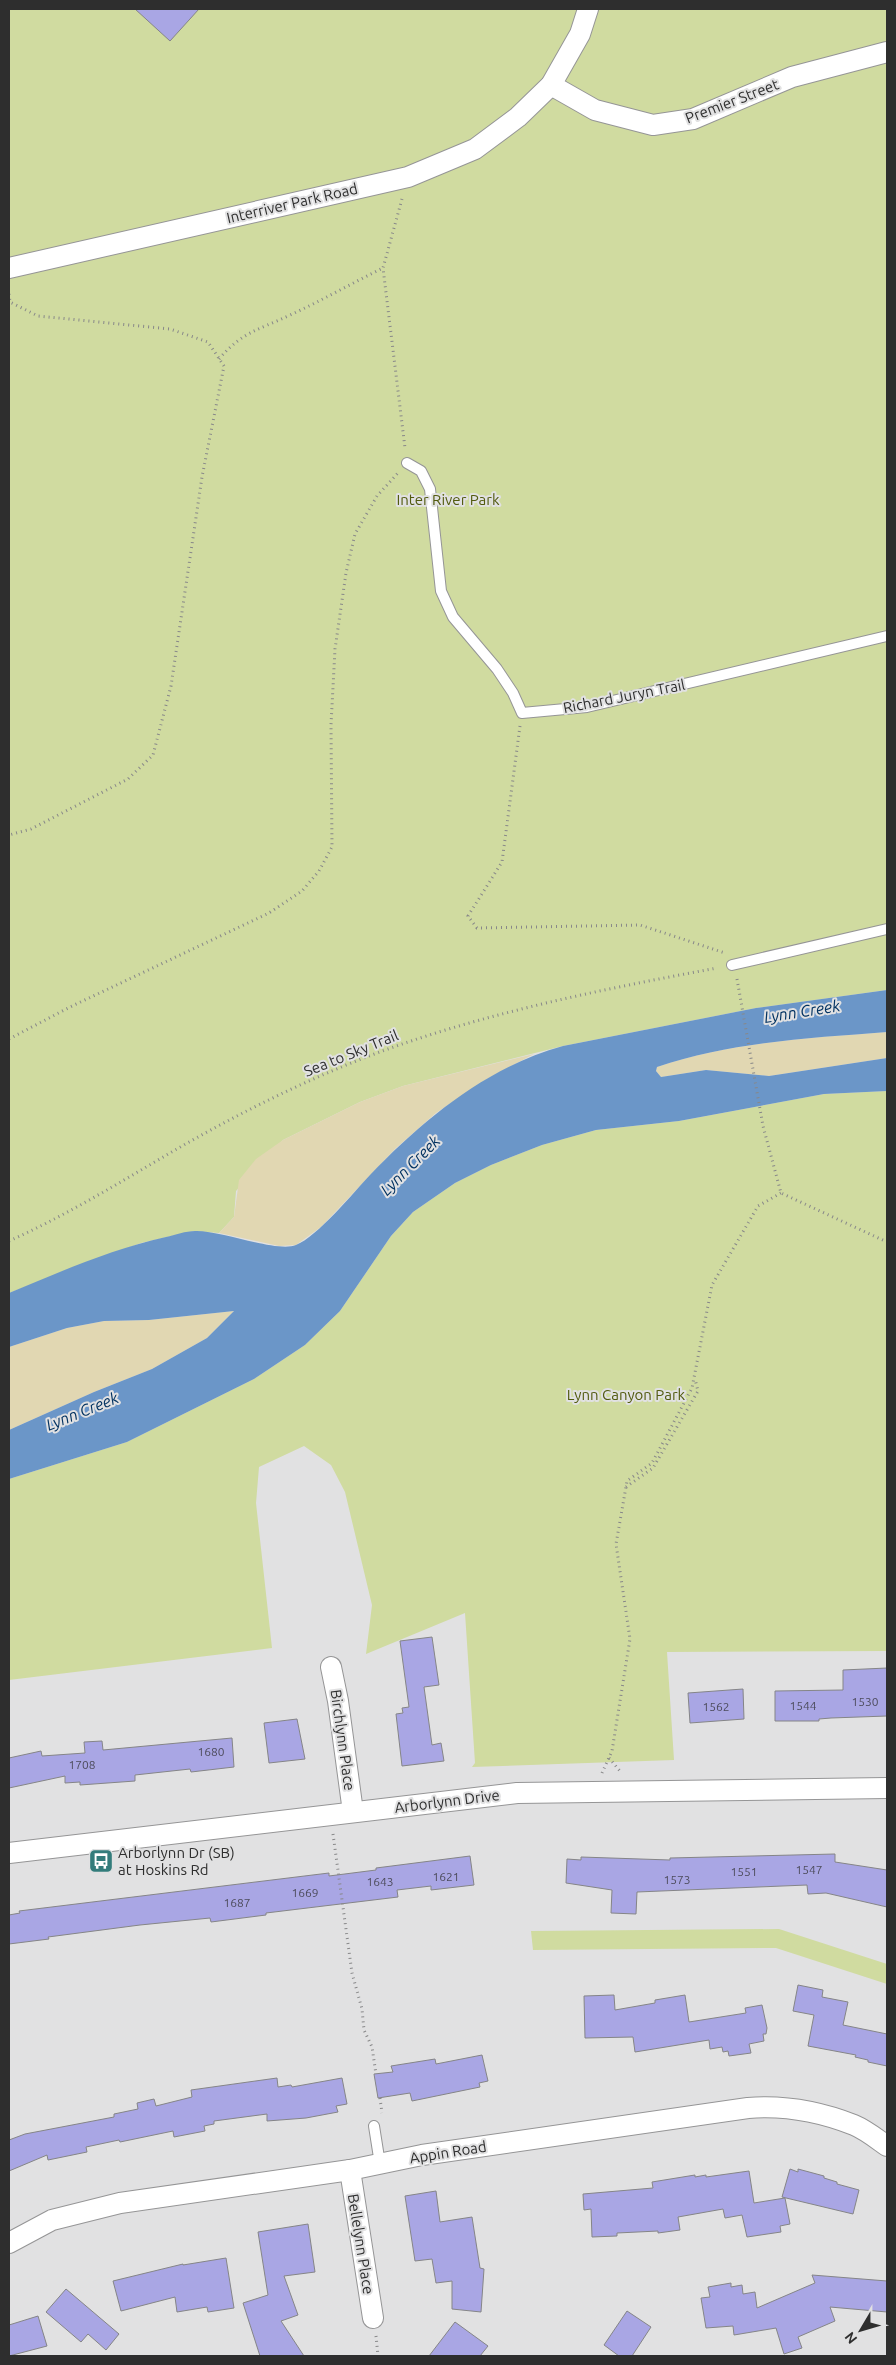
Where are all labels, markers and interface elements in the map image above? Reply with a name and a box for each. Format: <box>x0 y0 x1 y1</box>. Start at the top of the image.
street label: Premier Street <box>683 75 781 127</box>
street label: Interriver Park Road <box>225 180 359 226</box>
park label: Inter River Park <box>396 491 500 508</box>
street label: Richard Juryn Trail <box>561 676 687 716</box>
water label: Lynn Creek <box>763 996 842 1026</box>
street label: Sea to Sky Trail <box>301 1026 401 1080</box>
water label: Lynn Creek <box>376 1131 444 1199</box>
park label: Lynn Canyon Park <box>567 1386 686 1403</box>
water label: Lynn Creek <box>43 1388 122 1434</box>
street label: Birchlynn Place <box>327 1688 359 1792</box>
house number: 1530 <box>851 1695 879 1708</box>
house number: 1544 <box>789 1699 817 1712</box>
house number: 1562 <box>702 1700 730 1713</box>
house number: 1680 <box>197 1745 225 1758</box>
house number: 1708 <box>68 1758 96 1771</box>
street label: Arborlynn Drive <box>393 1786 501 1816</box>
place label: Arborlynn Dr (SB) at Hoskins Rd <box>118 1844 235 1878</box>
bus stop icon: Arborlynn Dr (SB) at Hoskins Rd <box>88 1848 114 1874</box>
house number: 1547 <box>795 1863 823 1876</box>
house number: 1551 <box>730 1865 758 1878</box>
house number: 1621 <box>432 1870 460 1883</box>
house number: 1573 <box>663 1873 691 1886</box>
house number: 1643 <box>366 1875 394 1888</box>
house number: 1669 <box>291 1886 319 1899</box>
house number: 1687 <box>223 1896 251 1909</box>
street label: Appin Road <box>408 2138 488 2166</box>
street label: Bellelynn Place <box>345 2193 377 2295</box>
north arrow <box>836 2305 886 2355</box>
text: N <box>841 2329 860 2347</box>

